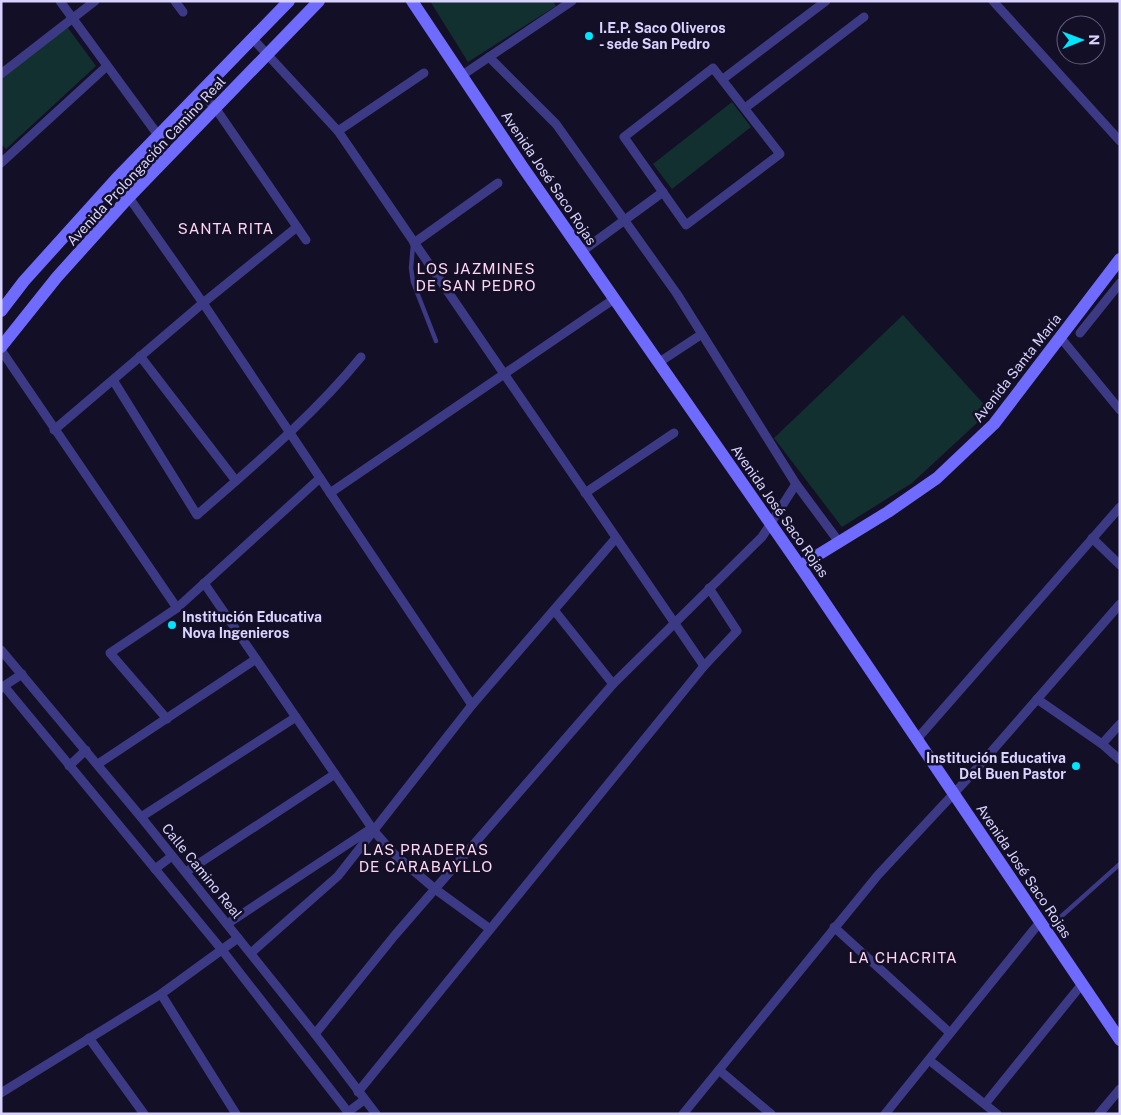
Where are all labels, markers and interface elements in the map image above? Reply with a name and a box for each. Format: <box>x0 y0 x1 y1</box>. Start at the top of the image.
north arrow <box>1056 15 1106 65</box>
place label: I.E.P. Saco Oliveros - sede San Pedro <box>599 20 726 52</box>
marker: I.E.P. Saco Oliveros - sede San Pedro <box>583 30 595 42</box>
text: N <box>1086 34 1102 45</box>
street label: Avenida Prolongación Camino Real <box>63 73 229 249</box>
street label: Avenida José Saco Rojas <box>498 108 600 248</box>
district label: SANTA RITA <box>178 220 274 237</box>
district label: LOS JAZMINES DE SAN PEDRO <box>415 260 537 294</box>
street label: Avenida Santa María <box>970 311 1064 425</box>
street label: Avenida José Saco Rojas <box>728 442 832 580</box>
place label: Institución Educativa Nova Ingenieros <box>182 609 322 641</box>
marker: Institución Educativa Nova Ingenieros <box>166 619 178 631</box>
place label: Institución Educativa Del Buen Pastor <box>926 750 1066 782</box>
marker: Institución Educativa Del Buen Pastor <box>1070 760 1082 772</box>
street label: Avenida José Saco Rojas <box>973 801 1075 941</box>
street label: Calle Camino Real <box>159 820 245 922</box>
district label: LAS PRADERAS DE CARABAYLLO <box>359 841 493 875</box>
district label: LA CHACRITA <box>848 949 958 966</box>

